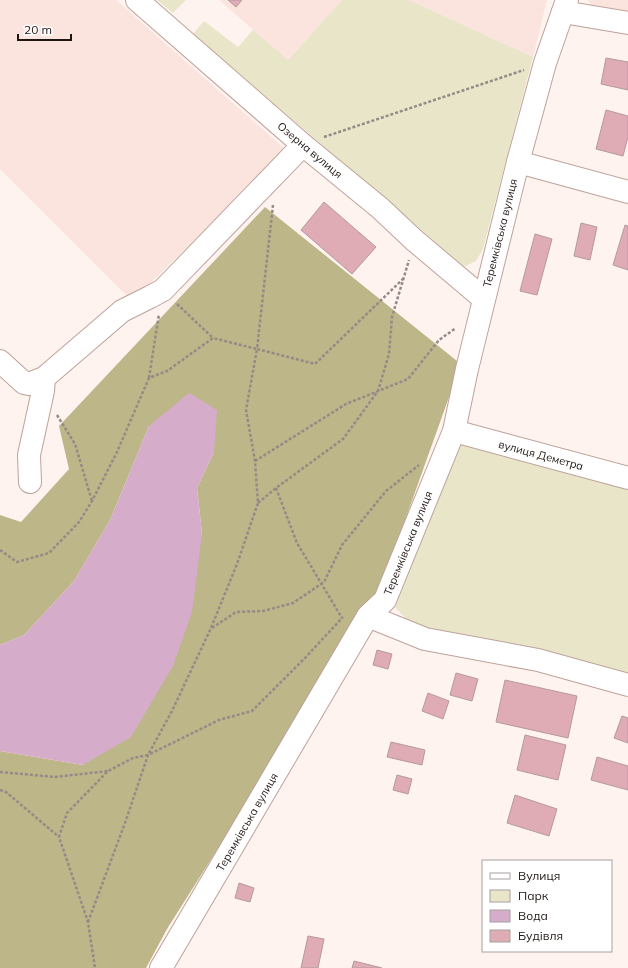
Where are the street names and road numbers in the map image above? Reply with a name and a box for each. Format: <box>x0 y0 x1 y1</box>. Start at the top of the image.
street label: Озерна вулиця <box>275 119 345 181</box>
street label: Теремківська вулиця <box>480 177 520 289</box>
street label: вулиця Деметра <box>497 437 585 473</box>
street label: Теремківська вулиця <box>381 489 435 597</box>
street label: Теремківська вулиця <box>213 770 281 874</box>

